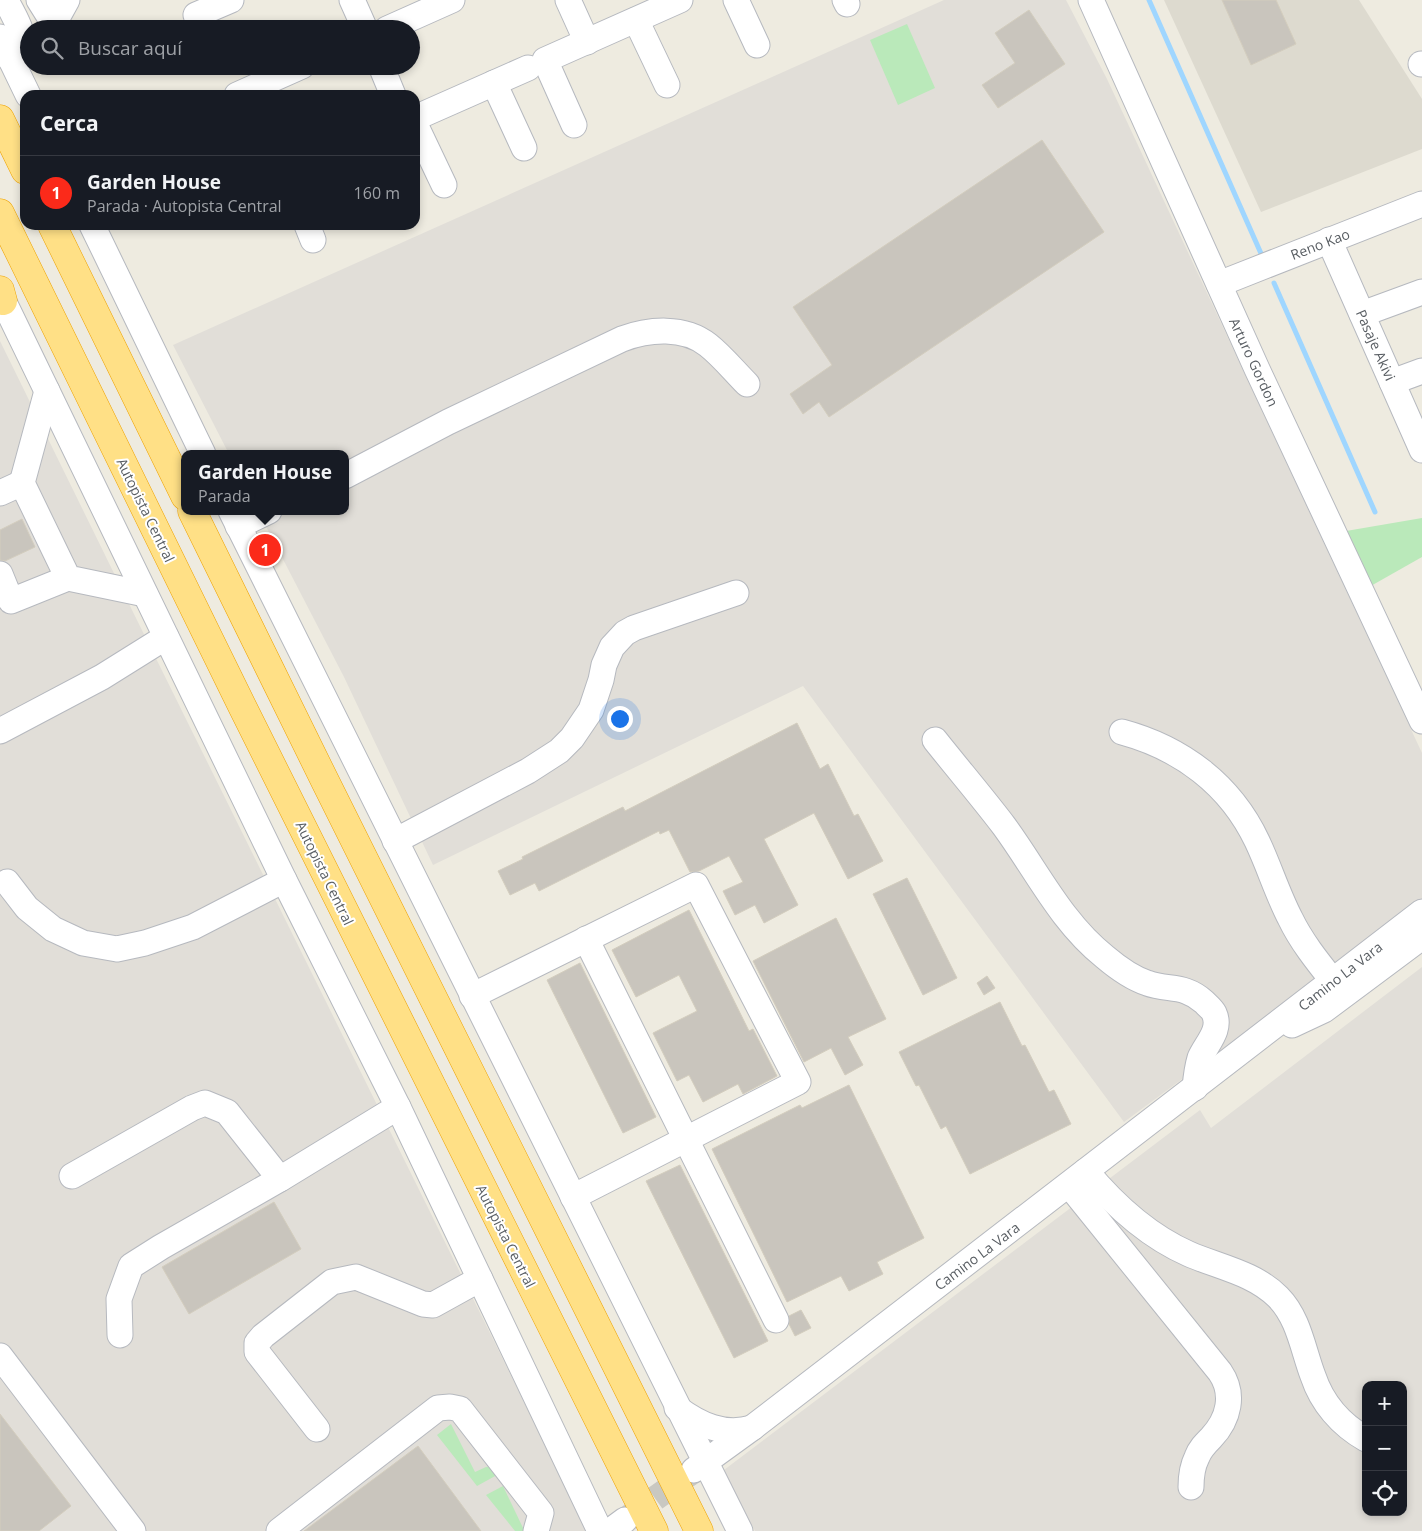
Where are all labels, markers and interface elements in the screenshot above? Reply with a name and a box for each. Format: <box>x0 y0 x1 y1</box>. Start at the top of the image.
search box <box>20 20 420 75</box>
icon: search <box>38 34 66 62</box>
text: Buscar aquí <box>78 35 182 61</box>
text: Cerca <box>40 109 99 137</box>
text: Garden House <box>87 169 221 195</box>
text: 1 <box>51 182 61 204</box>
text: 160 m <box>354 182 400 204</box>
text: Parada · Autopista Central <box>87 195 282 217</box>
street label: Reno Kao <box>1288 224 1352 264</box>
street label: Pasaje Akivi <box>1352 306 1400 384</box>
street label: Arturo Gordon <box>1225 315 1283 409</box>
popup <box>181 450 349 515</box>
street label: Autopista Central <box>113 455 179 565</box>
text: Garden House <box>198 459 332 485</box>
text: Parada <box>198 485 251 507</box>
pin: 1 <box>249 531 281 569</box>
your location <box>607 706 633 732</box>
street label: Autopista Central <box>292 818 358 928</box>
street label: Camino La Vara <box>1294 937 1386 1015</box>
street label: Autopista Central <box>472 1181 540 1291</box>
street label: Camino La Vara <box>931 1218 1023 1294</box>
map controls <box>1362 1381 1407 1516</box>
button: + <box>1362 1381 1407 1426</box>
button: − <box>1362 1426 1407 1471</box>
button: locate <box>1362 1471 1407 1516</box>

